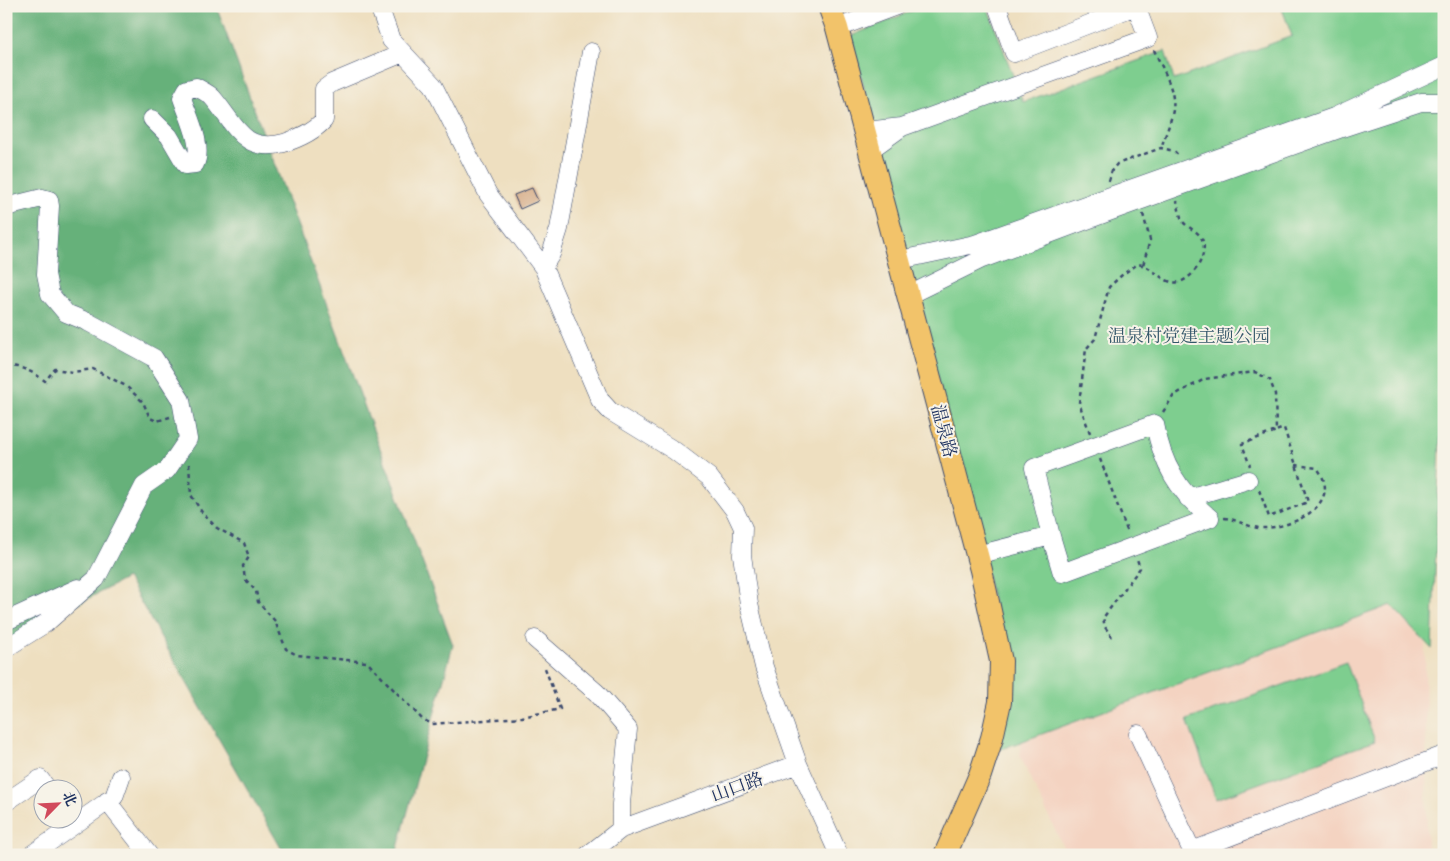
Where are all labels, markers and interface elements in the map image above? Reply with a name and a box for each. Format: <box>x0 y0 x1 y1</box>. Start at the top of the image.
park label: 温泉村党建主题公园 <box>1108 325 1270 348</box>
street label: 温泉路 <box>925 402 962 460</box>
street label: 山口路 <box>708 767 766 808</box>
north arrow <box>32 778 82 828</box>
text: 北 <box>58 789 80 809</box>

